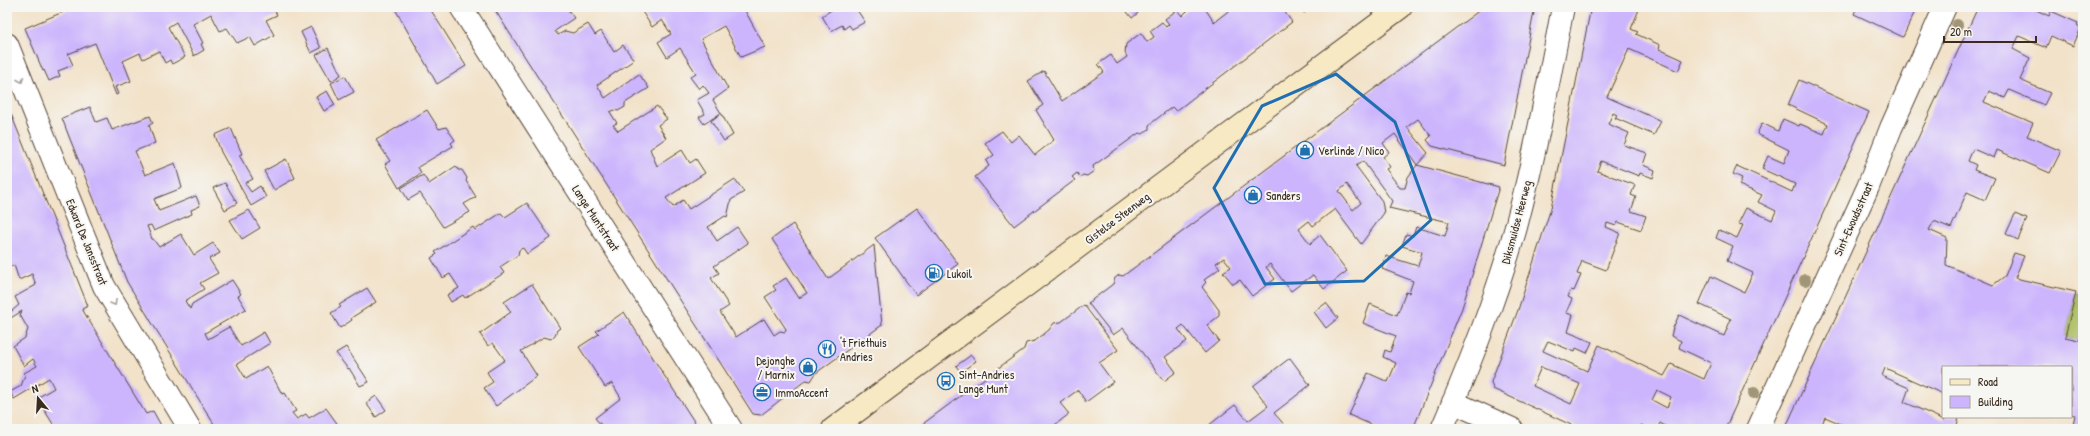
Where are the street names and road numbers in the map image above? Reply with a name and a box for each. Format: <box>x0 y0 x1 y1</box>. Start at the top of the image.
street label: Diksmuidse Heerweg <box>1497 178 1535 266</box>
street label: Sint-Ewoudsstraat <box>1829 179 1877 259</box>
street label: Lange Muntstraat <box>568 182 624 255</box>
street label: Gistelse Steenweg <box>1081 188 1153 248</box>
street label: Edward De Jansstraat <box>62 196 112 288</box>

